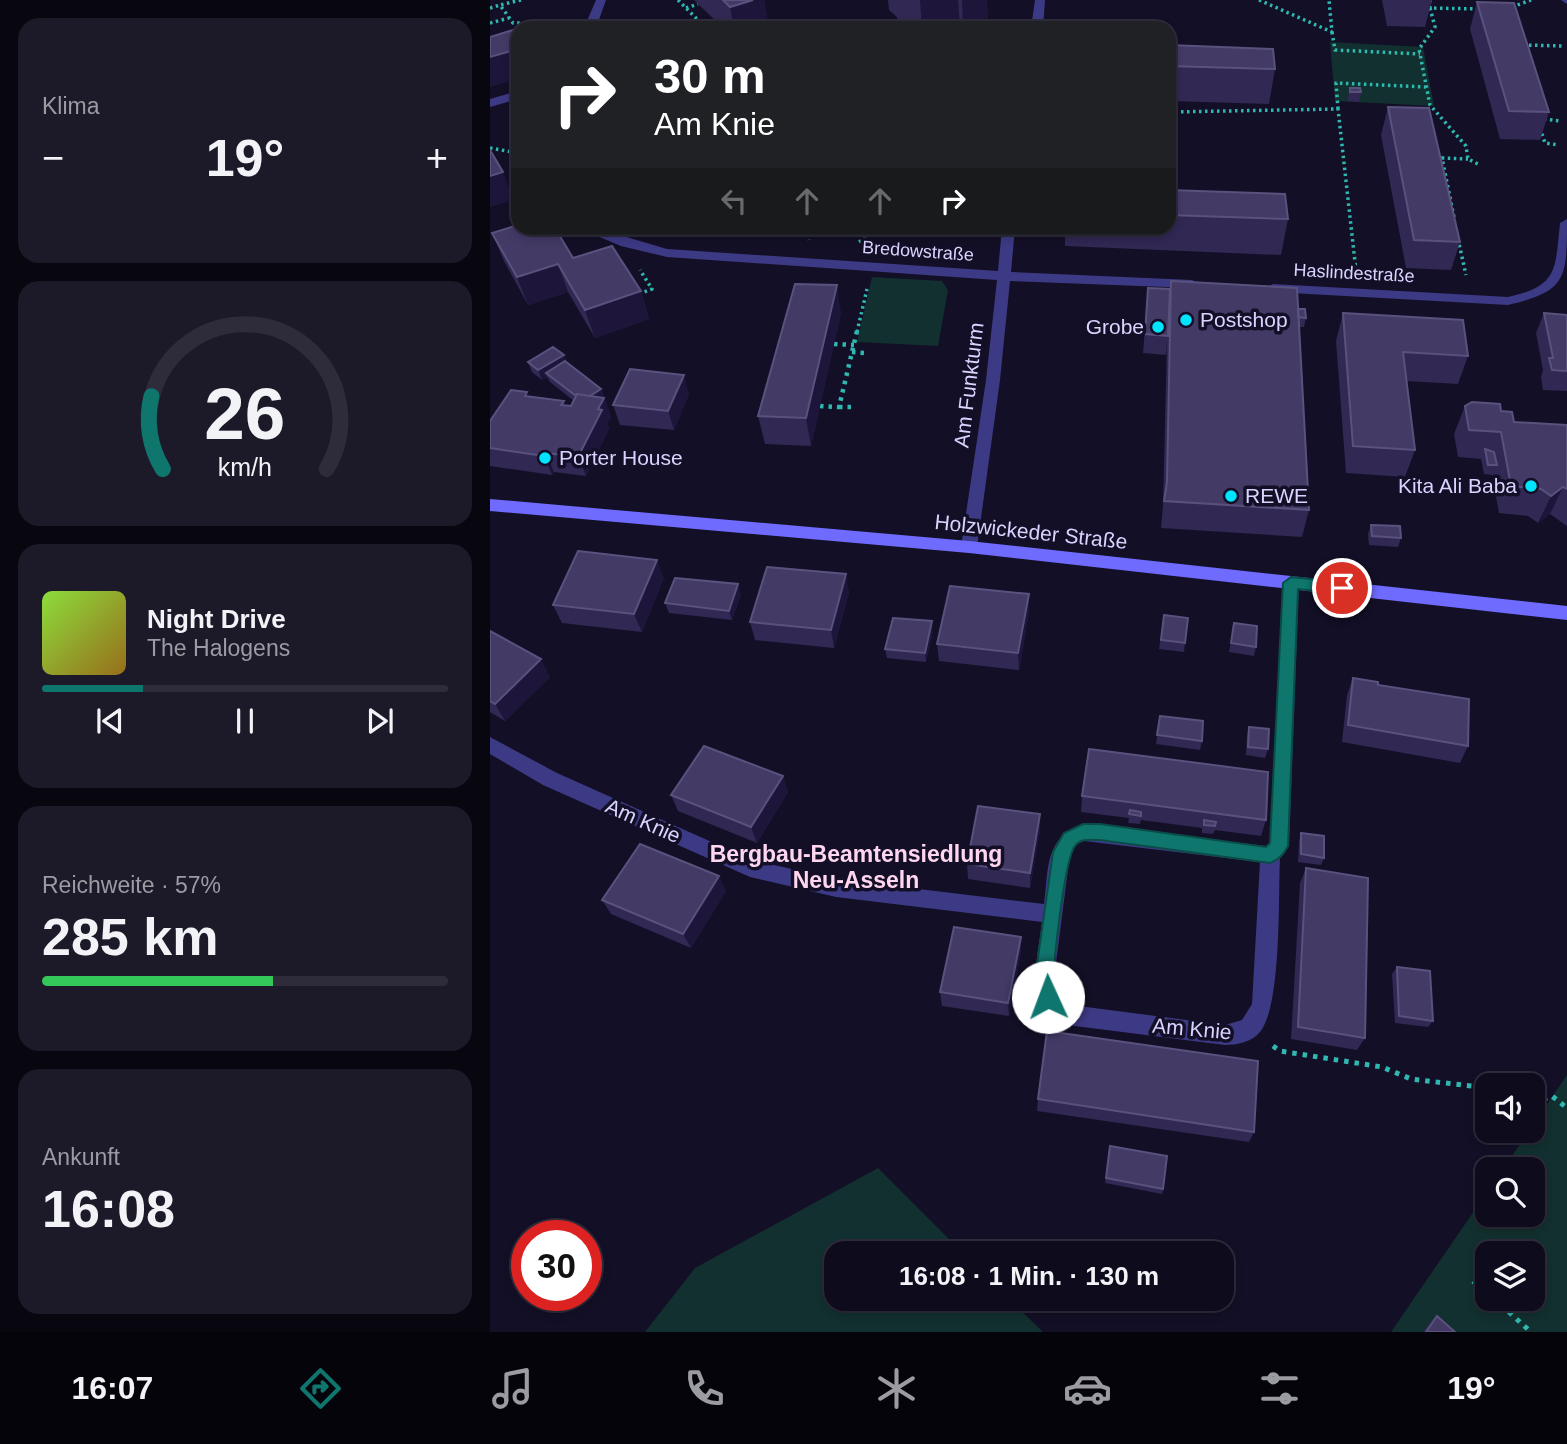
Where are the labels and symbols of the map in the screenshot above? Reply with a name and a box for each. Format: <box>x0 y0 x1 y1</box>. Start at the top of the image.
street label: Bredowstraße <box>861 237 975 265</box>
street label: Haslindestraße <box>1293 260 1415 286</box>
place label: Postshop <box>1200 308 1288 331</box>
marker: Postshop <box>1178 312 1194 328</box>
place label: Grobe <box>1086 315 1144 338</box>
marker: Grobe <box>1150 319 1166 335</box>
street label: Am Funkturm <box>949 321 988 449</box>
place label: Porter House <box>559 446 683 469</box>
marker: Porter House <box>537 450 553 466</box>
place label: Kita Ali Baba <box>1398 474 1517 497</box>
marker: Kita Ali Baba <box>1523 478 1539 494</box>
place label: REWE <box>1245 484 1308 507</box>
marker: REWE <box>1223 488 1239 504</box>
street label: Holzwickeder Straße <box>934 510 1129 553</box>
pin <box>1312 558 1372 618</box>
street label: Am Knie <box>602 794 684 847</box>
district label: Bergbau-Beamtensiedlung Neu-Asseln <box>710 841 1002 893</box>
position arrow <box>1011 960 1085 1034</box>
street label: Am Knie <box>1152 1014 1233 1043</box>
speed limit sign: 30 <box>511 1220 602 1311</box>

